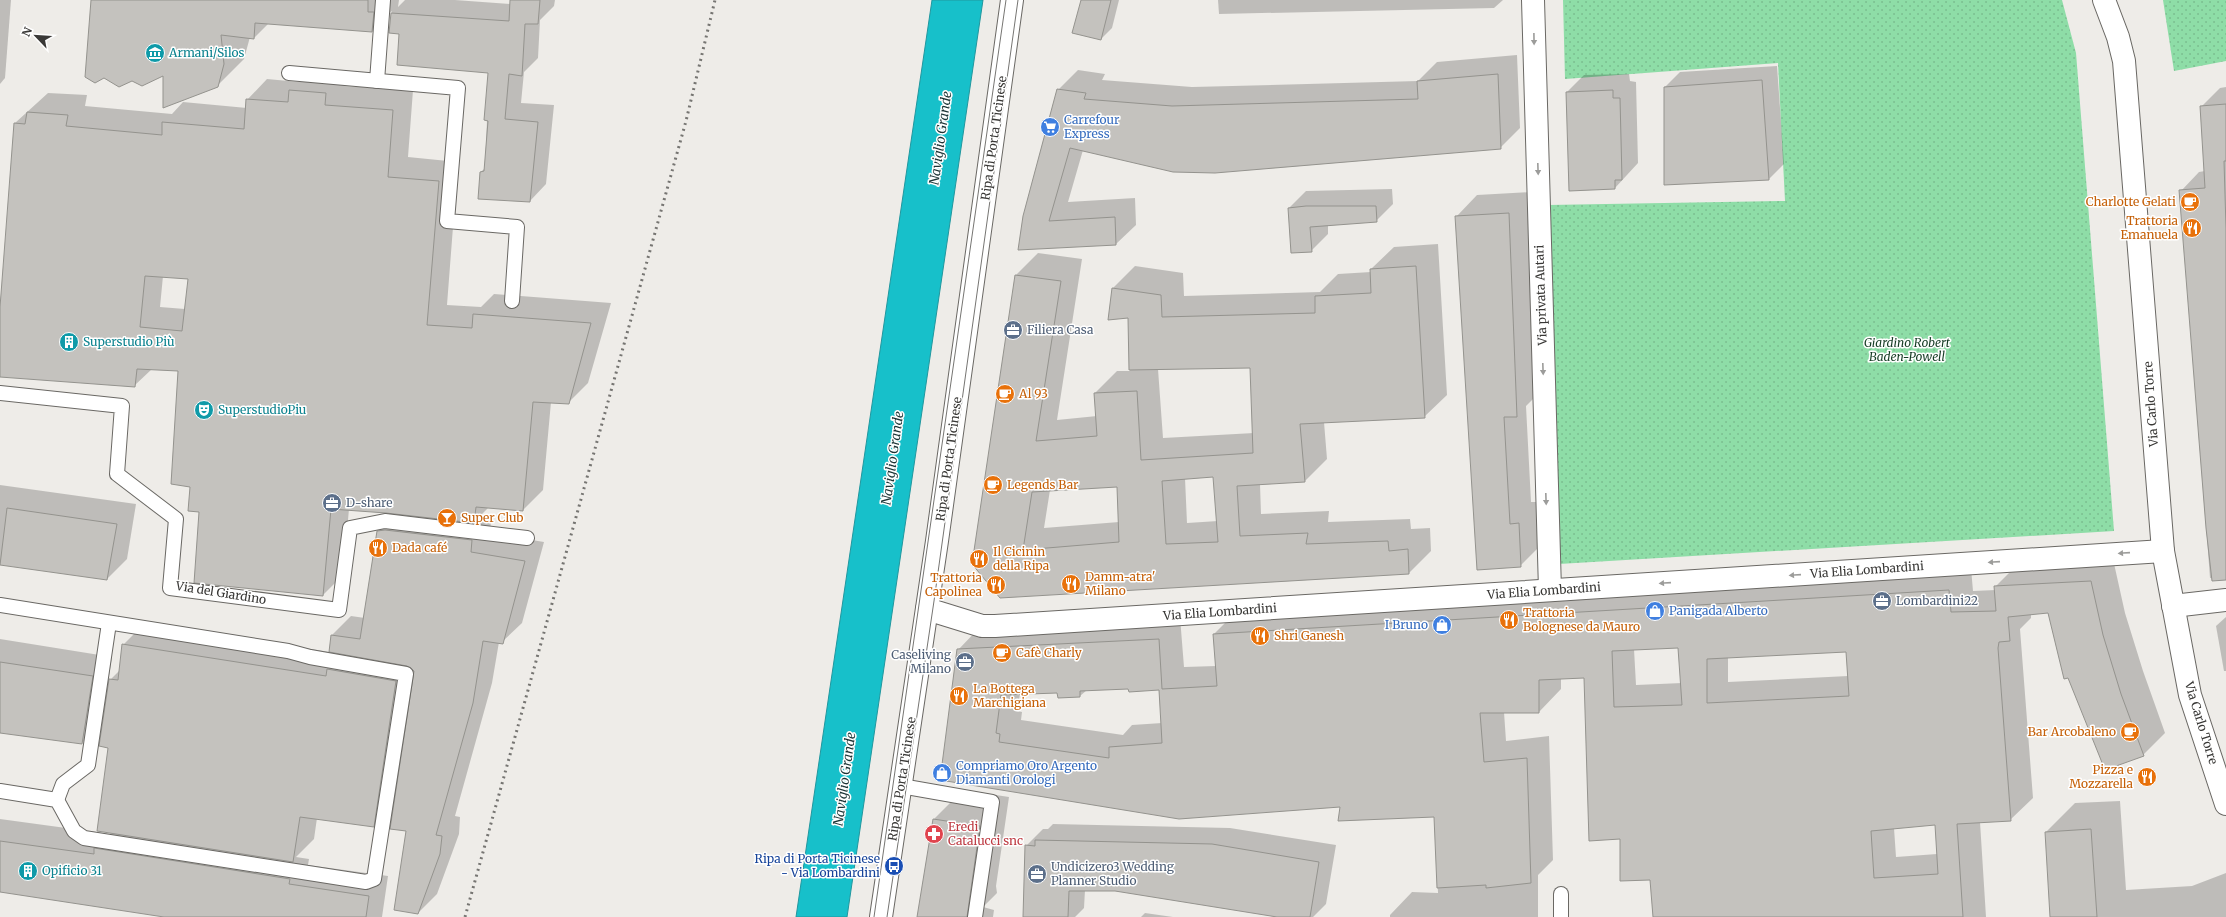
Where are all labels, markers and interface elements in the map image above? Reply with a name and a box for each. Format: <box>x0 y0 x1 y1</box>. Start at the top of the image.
north arrow <box>16 16 56 56</box>
text: N <box>19 25 35 39</box>
one-way arrow <box>1531 33 1537 46</box>
museum icon: Armani/Silos <box>144 42 166 64</box>
place label: Armani/Silos <box>168 45 245 60</box>
street label: Ripa di Porta Ticinese <box>977 75 1010 201</box>
water label: Naviglio Grande <box>925 90 956 186</box>
place label: Carrefour Express <box>1064 112 1120 141</box>
supermarket icon: Carrefour Express <box>1039 116 1061 138</box>
one-way arrow <box>1534 163 1541 175</box>
cafe icon: Charlotte Gelati <box>2179 191 2201 213</box>
place label: Charlotte Gelati <box>2086 194 2176 209</box>
place label: Trattoria Emanuela <box>2121 213 2179 242</box>
restaurant icon: Trattoria Emanuela <box>2181 217 2203 239</box>
street label: Via privata Autari <box>1531 244 1550 347</box>
office icon: Filiera Casa <box>1002 319 1024 341</box>
place label: Filiera Casa <box>1027 322 1094 337</box>
building icon: Superstudio Più <box>58 331 80 353</box>
place label: Superstudio Più <box>83 334 175 349</box>
park label: Giardino Robert Baden-Powell <box>1864 335 1951 364</box>
street label: Via Carlo Torre <box>2140 361 2161 448</box>
one-way arrow <box>1540 363 1546 376</box>
cafe icon: Al 93 <box>994 383 1016 405</box>
place label: Al 93 <box>1018 386 1048 401</box>
street label: Ripa di Porta Ticinese <box>932 396 965 522</box>
theatre icon: SuperstudioPiu <box>193 399 215 421</box>
place label: SuperstudioPiu <box>218 402 307 417</box>
water label: Naviglio Grande <box>877 410 908 506</box>
cafe icon: Legends Bar <box>982 474 1004 496</box>
place label: Legends Bar <box>1007 477 1079 492</box>
office icon: D-share <box>321 492 343 514</box>
one-way arrow <box>1543 493 1550 505</box>
place label: D-share <box>346 495 392 510</box>
bar icon: Super Club <box>436 507 458 529</box>
place label: Super Club <box>461 510 524 525</box>
restaurant icon: Dada café <box>367 537 389 559</box>
place label: Dada café <box>392 540 447 555</box>
place label: Il Cicinin della Ripa <box>993 544 1050 573</box>
restaurant icon: Il Cicinin della Ripa <box>968 548 990 570</box>
one-way arrow <box>2118 550 2130 557</box>
street label: Via Elia Lombardini <box>1809 558 1924 581</box>
one-way arrow <box>1988 558 2000 565</box>
place label: Damm-atra' Milano <box>1085 569 1155 598</box>
place label: Trattoria Capolinea <box>925 570 983 599</box>
one-way arrow <box>1789 571 1801 578</box>
restaurant icon: Damm-atra' Milano <box>1060 573 1082 595</box>
restaurant icon: Trattoria Capolinea <box>985 574 1007 596</box>
street label: Via del Giardino <box>174 578 267 607</box>
street label: Via Elia Lombardini <box>1486 579 1601 602</box>
one-way arrow <box>1659 579 1671 586</box>
office icon: Lombardini22 <box>1871 590 1893 612</box>
place label: Lombardini22 <box>1896 593 1978 608</box>
street label: Via Elia Lombardini <box>1162 600 1277 623</box>
shop icon: Panigada Alberto <box>1644 600 1666 622</box>
place label: Panigada Alberto <box>1669 603 1768 618</box>
place label: Trattoria Bolognese da Mauro <box>1523 605 1640 634</box>
restaurant icon: Trattoria Bolognese da Mauro <box>1498 609 1520 631</box>
shop icon: I Bruno <box>1431 614 1453 636</box>
place label: I Bruno <box>1385 617 1428 632</box>
restaurant icon: Shri Ganesh <box>1249 625 1271 647</box>
place label: Shri Ganesh <box>1274 628 1344 643</box>
cafe icon: Cafè Charly <box>991 642 1013 664</box>
place label: Cafè Charly <box>1016 645 1082 660</box>
place label: Caseliving Milano <box>891 647 952 676</box>
office icon: Caseliving Milano <box>954 651 976 673</box>
street label: Via Carlo Torre <box>2181 679 2221 766</box>
place label: La Bottega Marchigiana <box>973 681 1047 710</box>
restaurant icon: La Bottega Marchigiana <box>948 685 970 707</box>
street label: Ripa di Porta Ticinese <box>884 716 919 842</box>
cafe icon: Bar Arcobaleno <box>2119 721 2141 743</box>
place label: Bar Arcobaleno <box>2028 724 2116 739</box>
water label: Naviglio Grande <box>829 731 860 827</box>
place label: Compriamo Oro Argento Diamanti Orologi <box>956 758 1097 787</box>
shop icon: Compriamo Oro Argento Diamanti Orologi <box>931 762 953 784</box>
place label: Pizza e Mozzarella <box>2069 762 2134 791</box>
restaurant icon: Pizza e Mozzarella <box>2136 766 2158 788</box>
place label: Eredi Catalucci snc <box>948 819 1023 848</box>
pharmacy icon: Eredi Catalucci snc <box>923 823 945 845</box>
place label: Ripa di Porta Ticinese - Via Lombardini <box>755 851 880 880</box>
bus stop icon: Ripa di Porta Ticinese - Via Lombardini <box>883 855 905 877</box>
place label: Undicizero3 Wedding Planner Studio <box>1051 859 1175 888</box>
building icon: Opificio 31 <box>17 860 39 882</box>
place label: Opificio 31 <box>42 863 103 878</box>
office icon: Undicizero3 Wedding Planner Studio <box>1026 863 1048 885</box>

